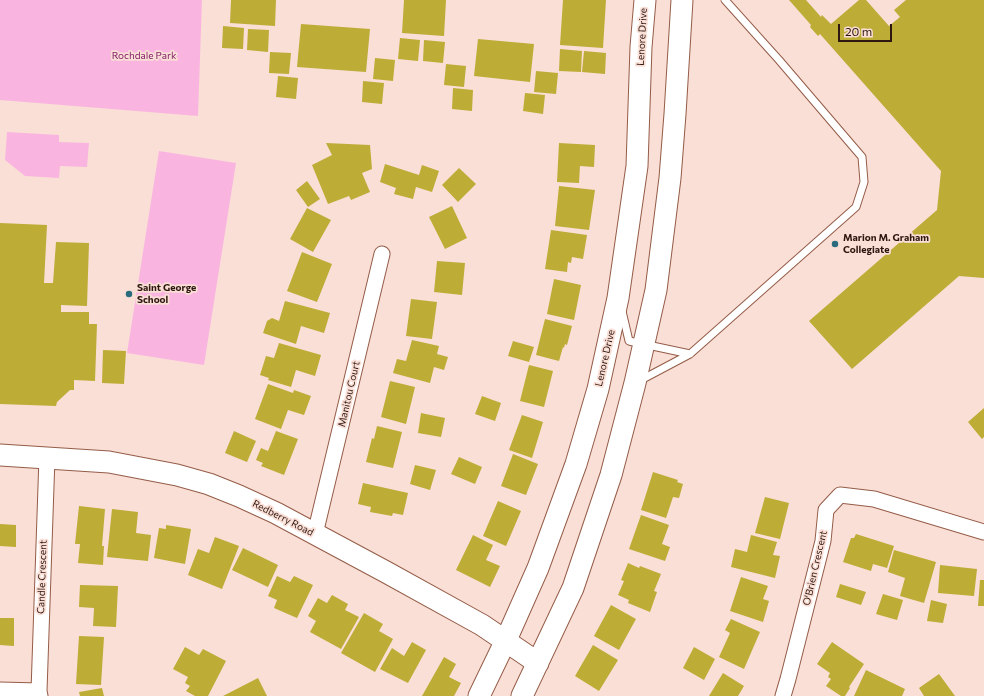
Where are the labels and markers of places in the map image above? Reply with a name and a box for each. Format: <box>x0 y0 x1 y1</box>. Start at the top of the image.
place label: Marion M. Graham Collegiate <box>843 232 929 256</box>
marker: Marion M. Graham Collegiate <box>830 239 840 249</box>
place label: Saint George School <box>137 282 196 306</box>
marker: Saint George School <box>124 289 134 299</box>

